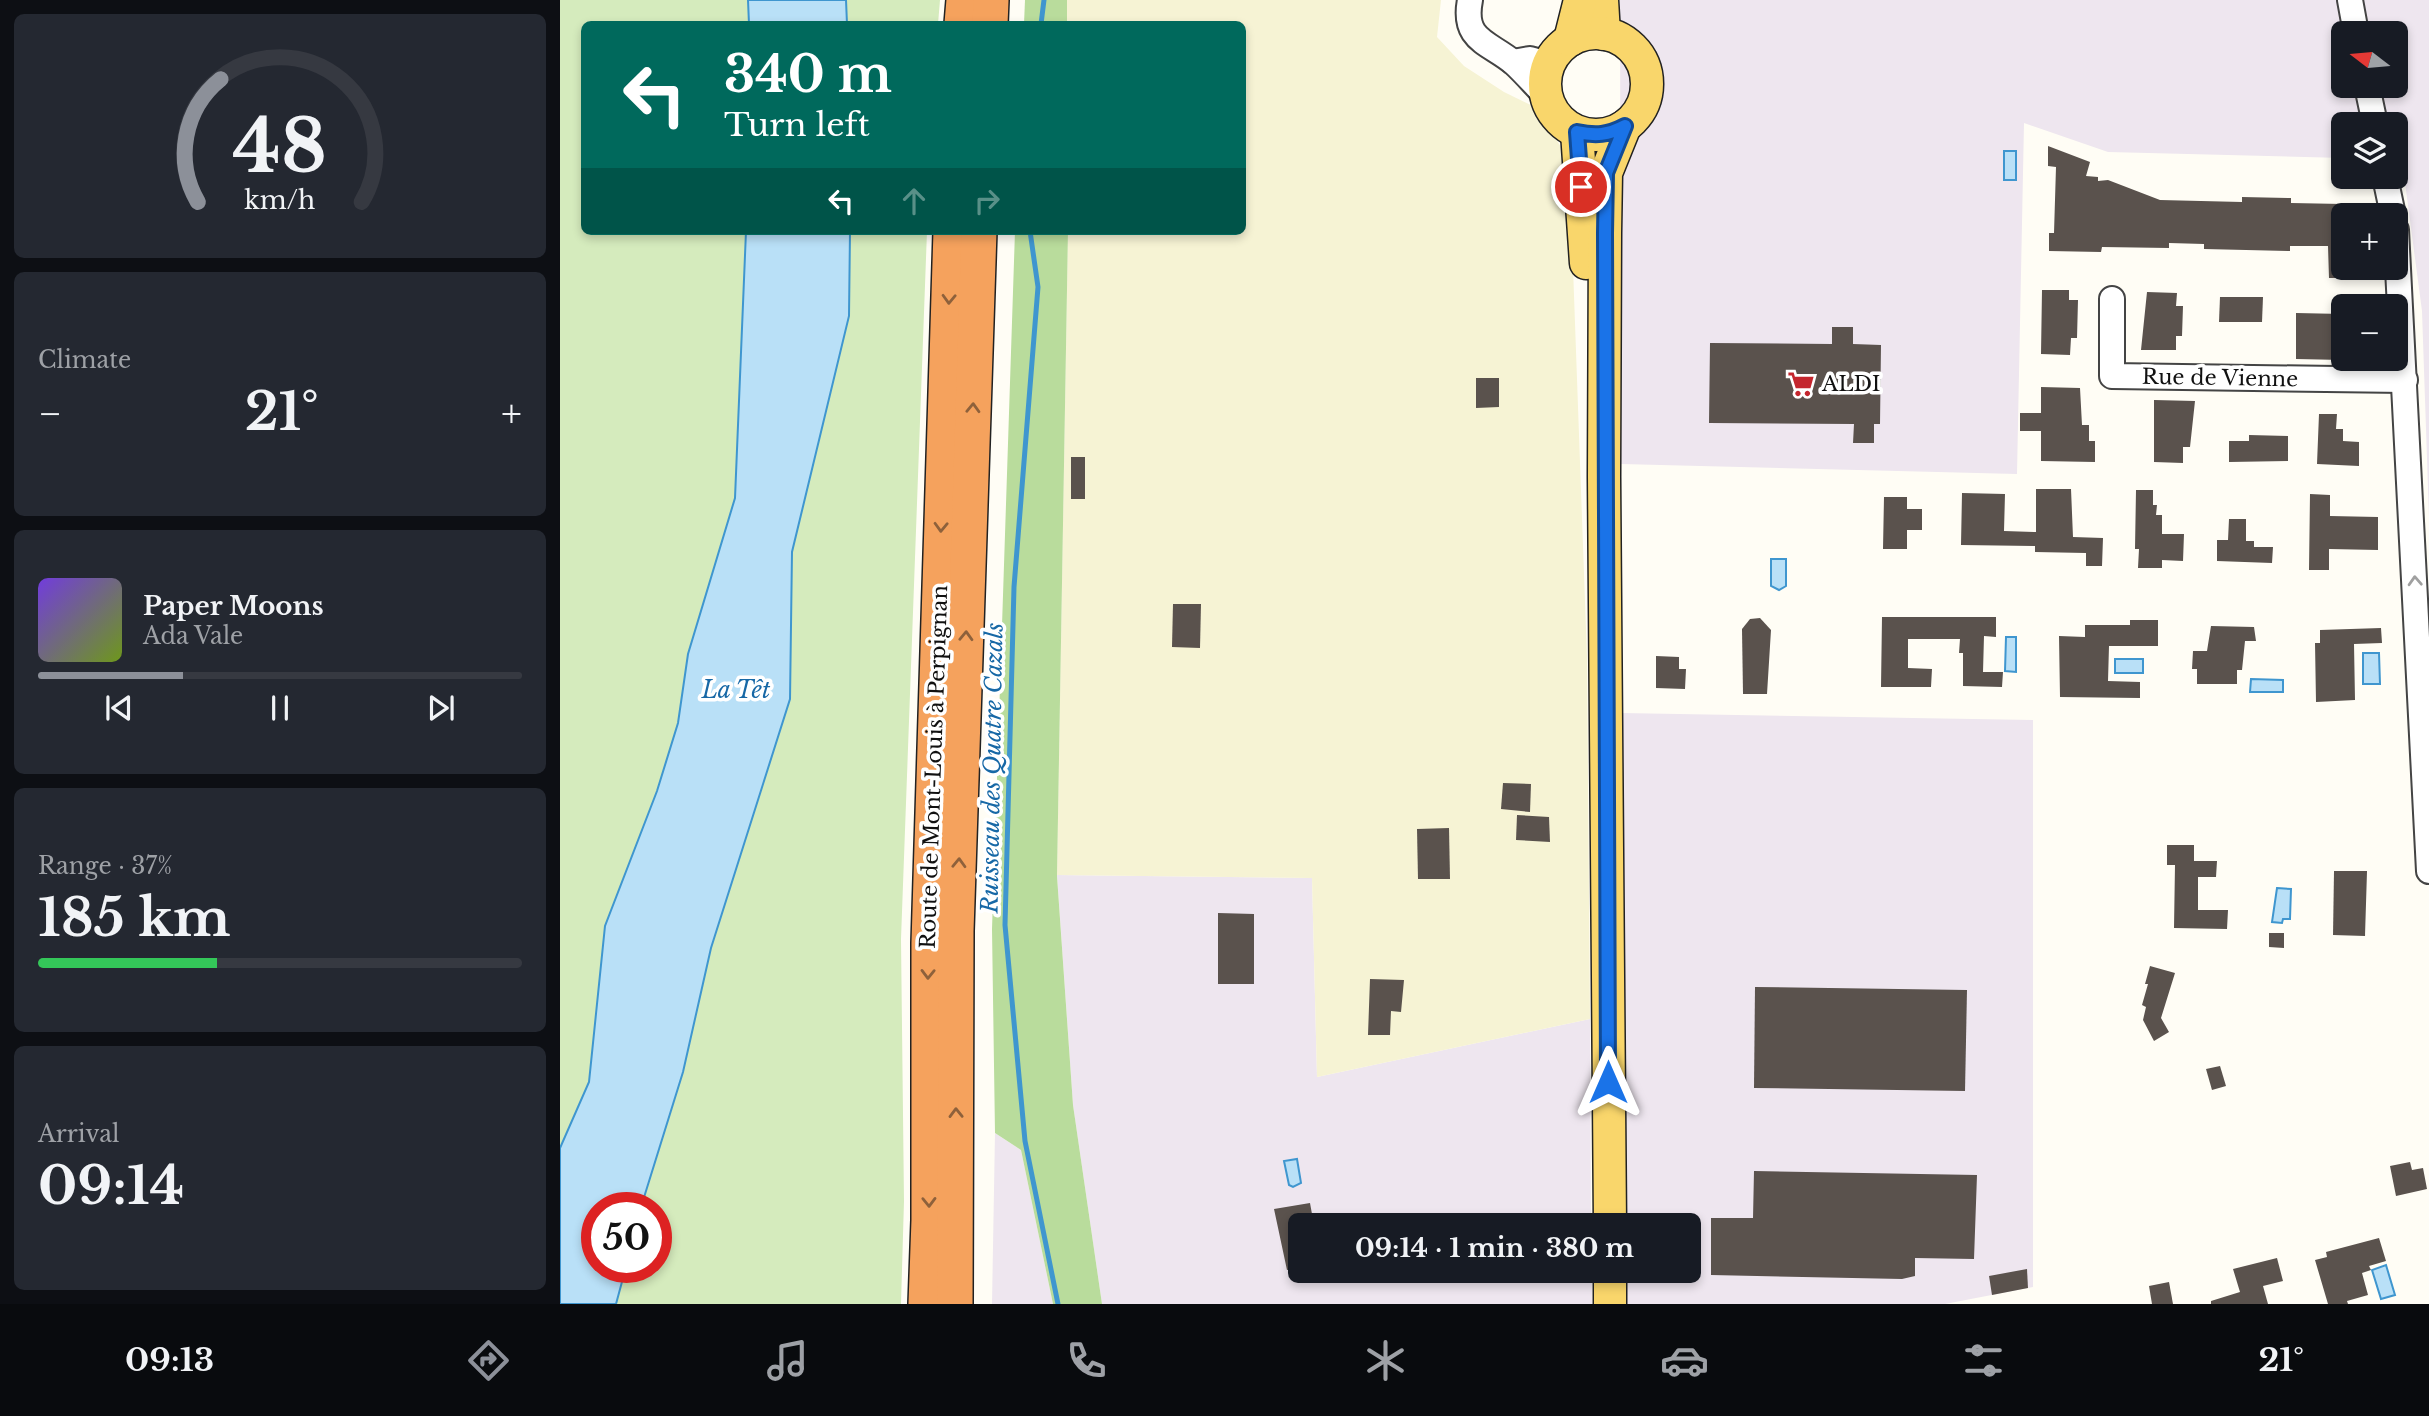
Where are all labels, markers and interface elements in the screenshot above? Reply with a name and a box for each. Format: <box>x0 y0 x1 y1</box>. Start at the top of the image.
north arrow <box>2331 21 2408 98</box>
map controls <box>2331 21 2408 371</box>
text: 340 m <box>724 44 892 105</box>
icon: left <box>609 49 700 140</box>
text: 48 <box>233 101 327 192</box>
text: Turn left <box>724 105 870 145</box>
button: layers <box>2331 112 2408 189</box>
pin <box>1551 157 1611 217</box>
icon: arrive <box>1562 168 1600 206</box>
icon: left <box>822 182 860 220</box>
icon: ahead <box>895 182 933 220</box>
icon: right <box>968 182 1006 220</box>
text: km/h <box>245 185 315 216</box>
button: + <box>2331 203 2408 280</box>
one-way arrow <box>941 294 956 305</box>
button: − <box>2331 294 2408 371</box>
text: Climate <box>38 346 131 374</box>
street label: Rue de Vienne <box>2142 364 2298 392</box>
supermarket icon: ALDI <box>1786 369 1816 399</box>
place label: ALDI <box>1821 371 1881 397</box>
text: 21° <box>245 380 319 444</box>
text: − <box>38 390 62 437</box>
text: + <box>501 390 522 437</box>
one-way arrow <box>965 403 980 414</box>
one-way arrow <box>934 521 949 532</box>
one-way arrow <box>2408 575 2423 586</box>
street label: Route de Mont-Louis à Perpignan <box>915 585 953 949</box>
text: Paper Moons <box>143 590 324 622</box>
text: Ada Vale <box>143 622 243 650</box>
water label: Ruisseau des Quatre Cazals <box>975 622 1009 915</box>
one-way arrow <box>958 630 973 641</box>
water label: La Têt <box>701 676 771 704</box>
icon: previous <box>100 689 138 727</box>
icon: pause <box>261 689 299 727</box>
icon: next <box>422 689 460 727</box>
text: Range · 37% <box>38 852 172 880</box>
one-way arrow <box>951 857 966 868</box>
text: 185 km <box>38 886 231 950</box>
one-way arrow <box>920 970 936 980</box>
position arrow <box>1571 1045 1645 1119</box>
one-way arrow <box>948 1108 964 1118</box>
text: Arrival <box>38 1120 119 1148</box>
text: 09:14 <box>38 1154 184 1218</box>
speed limit sign: 50 <box>581 1192 672 1283</box>
one-way arrow <box>921 1197 937 1208</box>
text: 09:14 · 1 min · 380 m <box>1355 1232 1634 1264</box>
icon: directions <box>464 1336 513 1385</box>
icon: music <box>763 1336 812 1385</box>
icon: phone <box>1062 1336 1111 1385</box>
icon: climate <box>1361 1336 1410 1385</box>
icon: car <box>1660 1336 1709 1385</box>
icon: filters <box>1959 1336 2008 1385</box>
text: 09:13 <box>125 1340 214 1380</box>
text: 21° <box>2258 1340 2304 1380</box>

